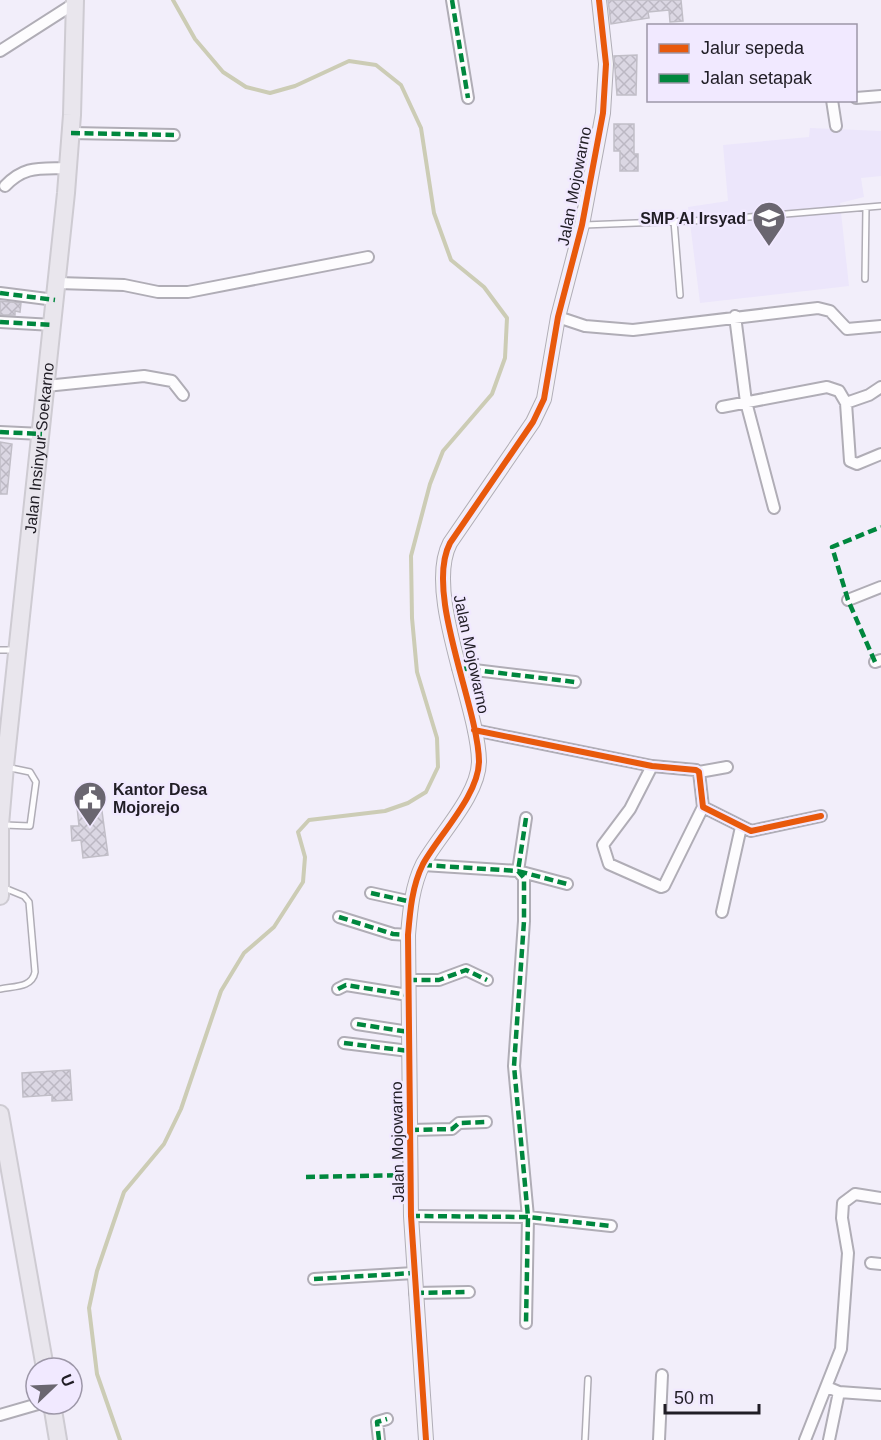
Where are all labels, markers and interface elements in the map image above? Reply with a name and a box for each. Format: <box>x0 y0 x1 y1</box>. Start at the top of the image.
legend <box>647 24 857 102</box>
text: Jalur sepeda <box>701 38 805 58</box>
text: Jalan setapak <box>701 68 813 88</box>
street label: Jalan Mojowarno <box>555 125 594 247</box>
school or university icon: SMP Al Irsyad <box>751 200 787 247</box>
place label: SMP Al Irsyad <box>640 210 746 227</box>
street label: Jalan Insinyur Soekarno <box>22 362 57 534</box>
street label: Jalan Mojowarno <box>451 593 492 715</box>
public building icon: Kantor Desa Mojorejo <box>72 780 108 827</box>
place label: Kantor Desa Mojorejo <box>113 781 207 816</box>
street label: Jalan Mojowarno <box>388 1081 407 1203</box>
north arrow <box>24 1356 84 1416</box>
text: U <box>57 1372 77 1389</box>
scale bar <box>665 1377 760 1415</box>
text: 50 m <box>674 1388 714 1408</box>

